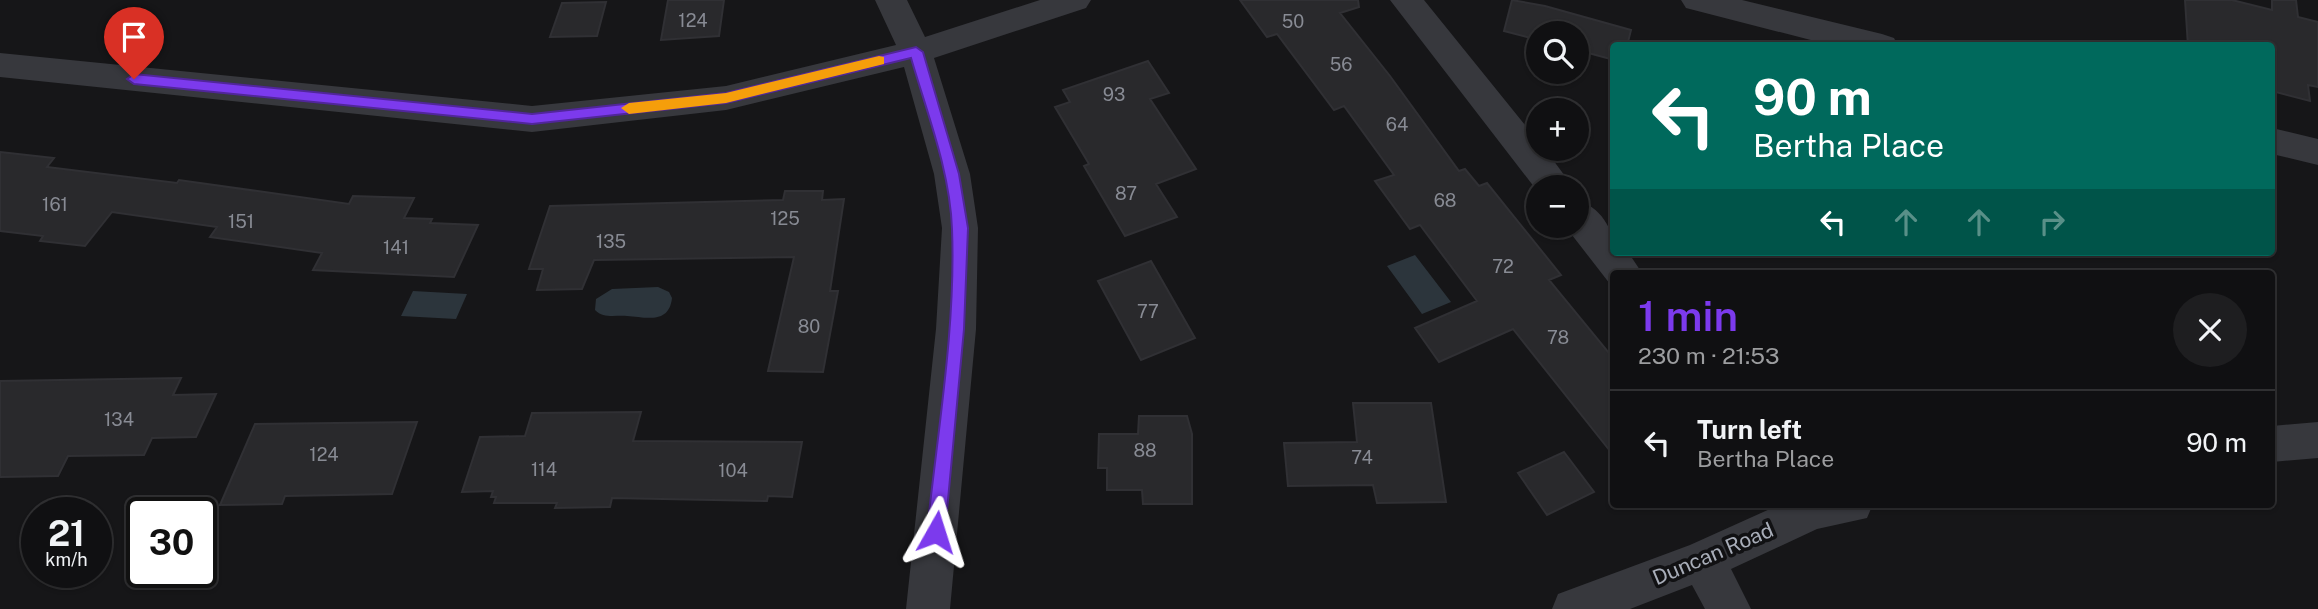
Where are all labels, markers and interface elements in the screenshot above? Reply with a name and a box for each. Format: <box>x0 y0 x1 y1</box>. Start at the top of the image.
pin <box>104 7 164 79</box>
house number: 124 <box>678 10 708 31</box>
house number: 50 <box>1282 11 1304 32</box>
icon: arrive <box>115 18 153 56</box>
map controls <box>1526 21 1589 238</box>
button: search <box>1526 21 1589 84</box>
house number: 56 <box>1330 54 1352 75</box>
text: 90 m <box>1753 68 1872 126</box>
icon: left <box>1638 70 1729 161</box>
house number: 93 <box>1103 84 1125 105</box>
button: + <box>1526 98 1589 161</box>
house number: 64 <box>1386 114 1408 135</box>
text: Bertha Place <box>1753 127 1944 164</box>
button: − <box>1526 175 1589 238</box>
house number: 87 <box>1115 183 1137 204</box>
house number: 68 <box>1434 190 1456 211</box>
house number: 161 <box>42 194 68 215</box>
icon: left <box>1814 203 1852 241</box>
icon: ahead <box>1887 203 1925 241</box>
icon: ahead <box>1960 203 1998 241</box>
icon: right <box>2033 203 2071 241</box>
house number: 125 <box>770 208 800 229</box>
house number: 151 <box>228 211 254 232</box>
house number: 135 <box>596 231 626 252</box>
house number: 141 <box>383 237 409 258</box>
house number: 72 <box>1492 256 1514 277</box>
text: 1 min <box>1638 291 1738 340</box>
button: close <box>2173 293 2247 367</box>
house number: 77 <box>1137 301 1159 322</box>
house number: 80 <box>798 316 820 337</box>
house number: 78 <box>1547 327 1569 348</box>
text: 230 m · 21:53 <box>1638 342 1779 369</box>
house number: 134 <box>104 409 134 430</box>
text: Turn left <box>1697 414 1802 445</box>
icon: left <box>1638 424 1676 462</box>
text: 90 m <box>2186 427 2247 458</box>
house number: 88 <box>1133 440 1157 461</box>
house number: 124 <box>309 444 339 465</box>
text: Bertha Place <box>1697 445 1834 472</box>
house number: 74 <box>1351 447 1373 468</box>
house number: 114 <box>531 459 557 480</box>
house number: 104 <box>718 460 748 481</box>
position arrow <box>899 495 973 569</box>
speed limit sign: 30 <box>126 497 217 588</box>
text: 21 <box>48 513 85 554</box>
street label: Duncan Road <box>1649 517 1777 590</box>
text: km/h <box>45 549 88 570</box>

